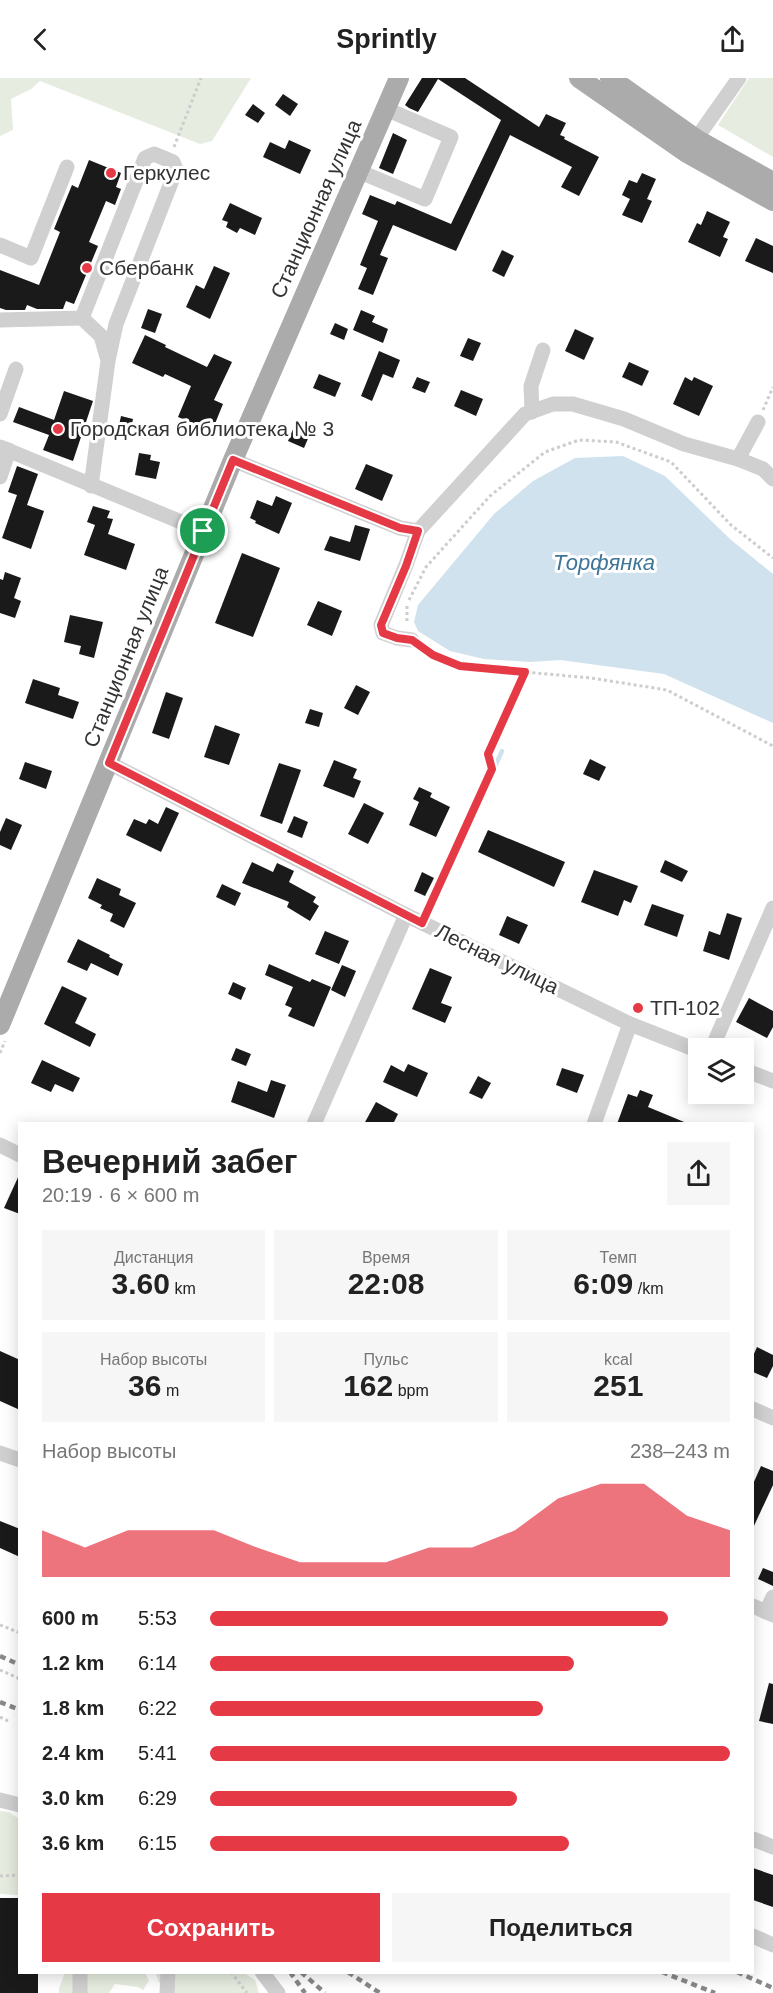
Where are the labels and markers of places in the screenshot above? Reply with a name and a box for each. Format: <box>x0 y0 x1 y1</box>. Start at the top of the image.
place label: Геркулес <box>123 161 210 184</box>
marker: Геркулес <box>104 166 118 180</box>
place label: Сбербанк <box>99 256 194 279</box>
marker: Сбербанк <box>80 261 94 275</box>
place label: Городская библиотека № 3 <box>70 417 334 440</box>
marker: Городская библиотека № 3 <box>51 422 65 436</box>
pin <box>177 505 228 556</box>
place label: ТП-102 <box>650 996 720 1019</box>
marker: ТП-102 <box>631 1001 645 1015</box>

